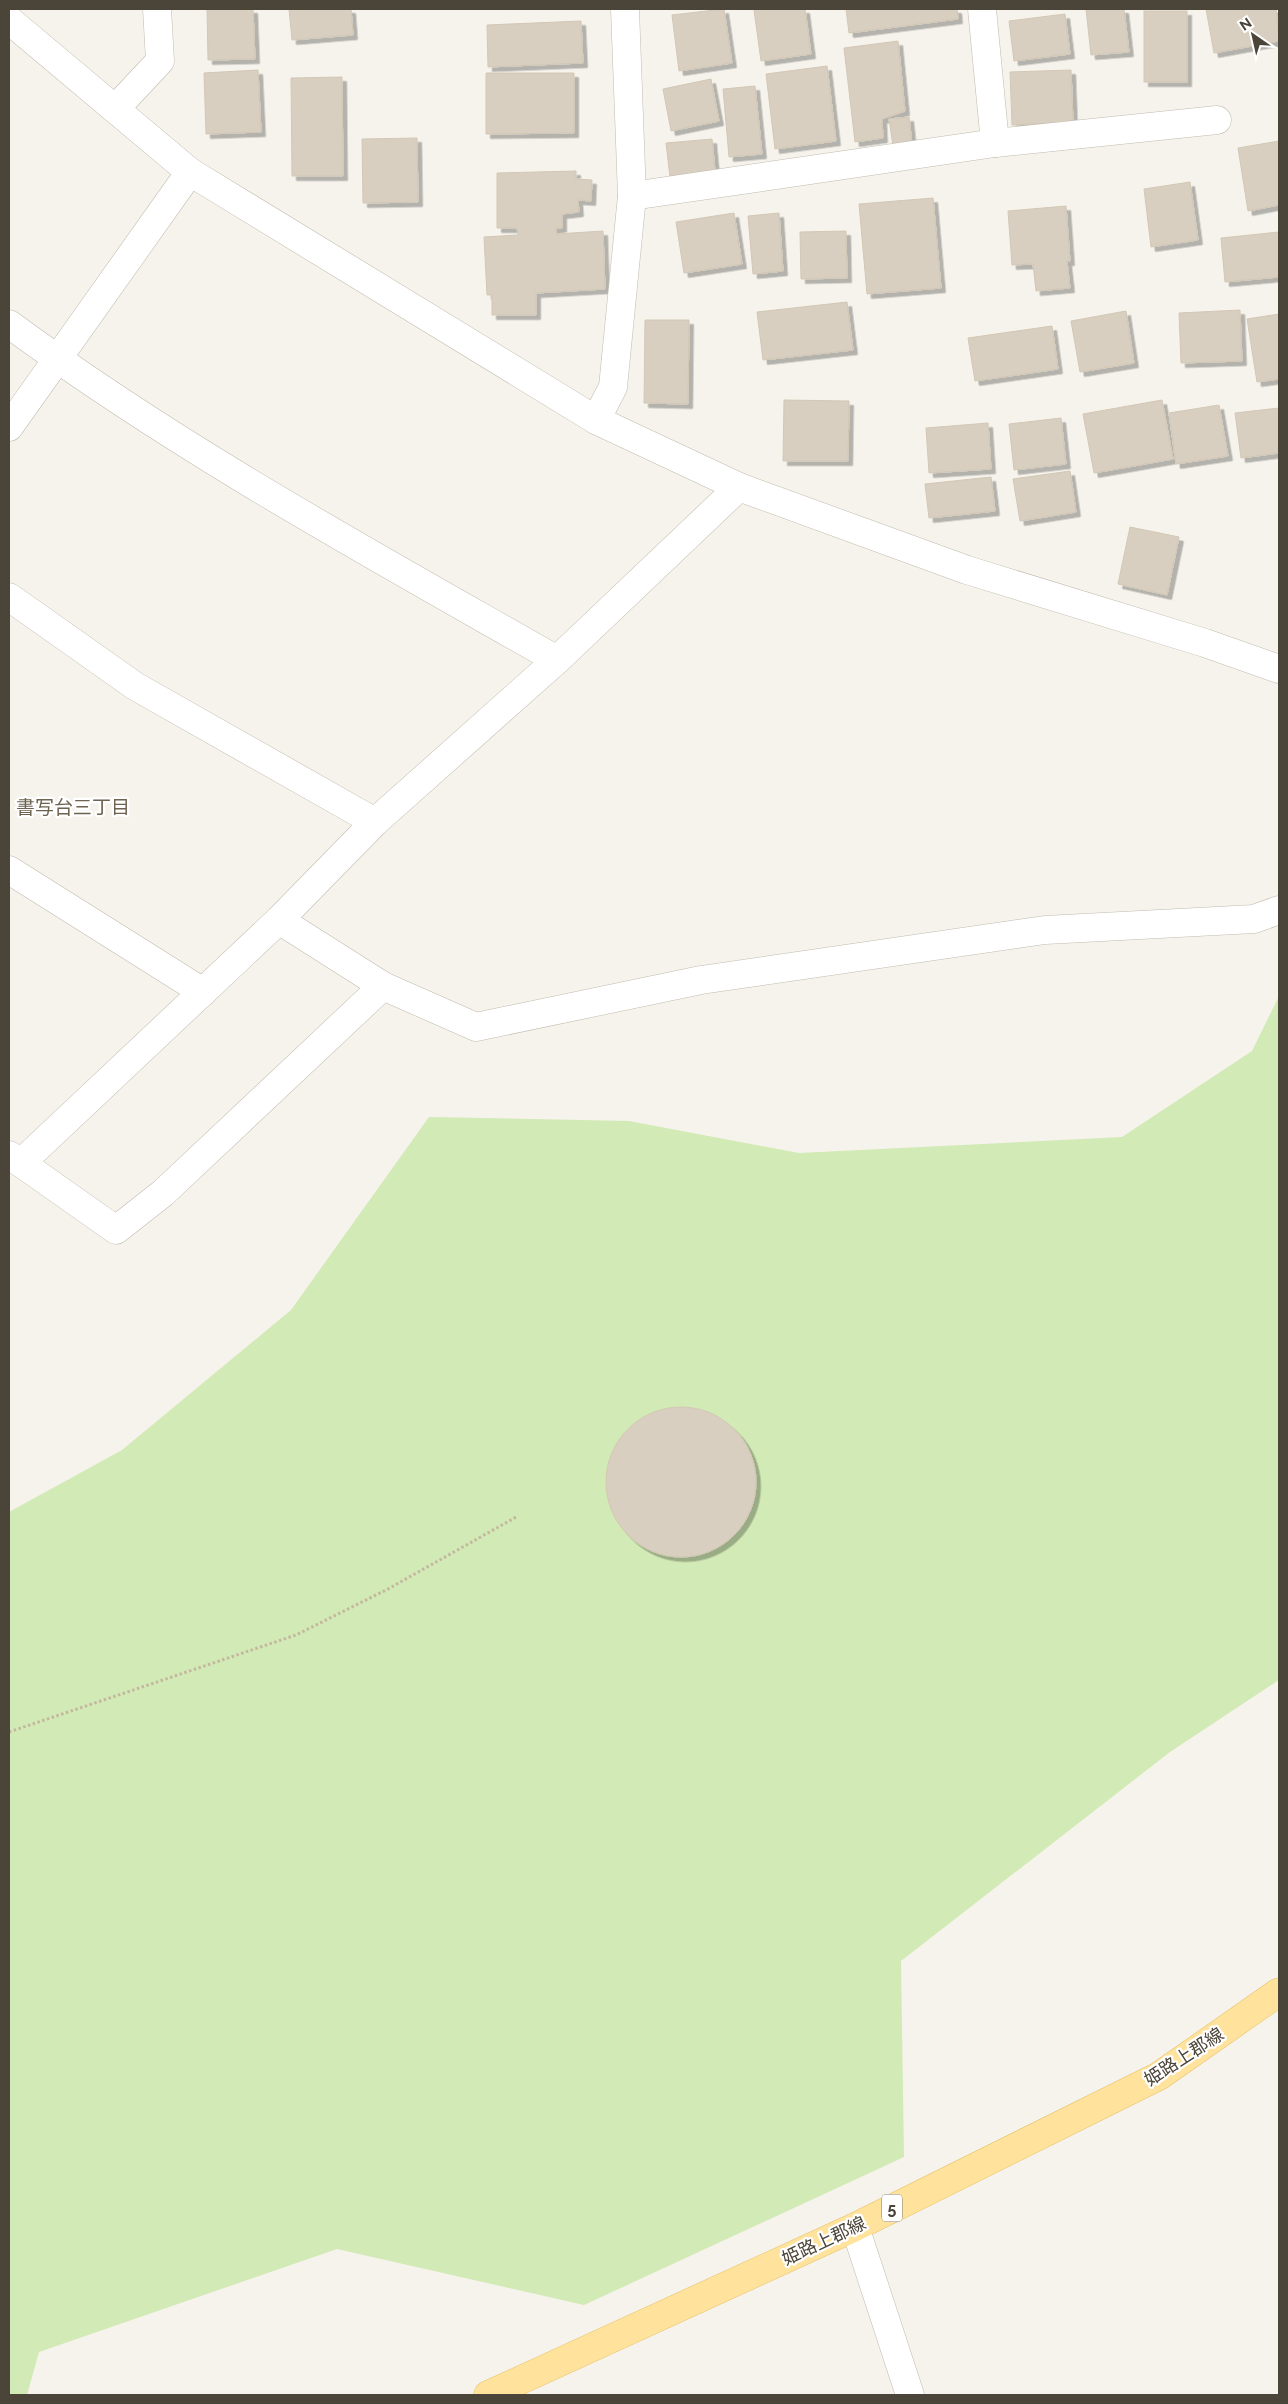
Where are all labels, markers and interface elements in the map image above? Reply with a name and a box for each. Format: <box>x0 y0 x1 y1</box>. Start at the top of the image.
north arrow <box>1228 10 1278 60</box>
text: N <box>1237 15 1255 34</box>
district label: 書写台三丁目 <box>16 796 130 818</box>
street label: 姫路上郡線 <box>1140 2023 1227 2090</box>
road number: 5 <box>882 2194 902 2222</box>
street label: 姫路上郡線 <box>779 2212 869 2269</box>

